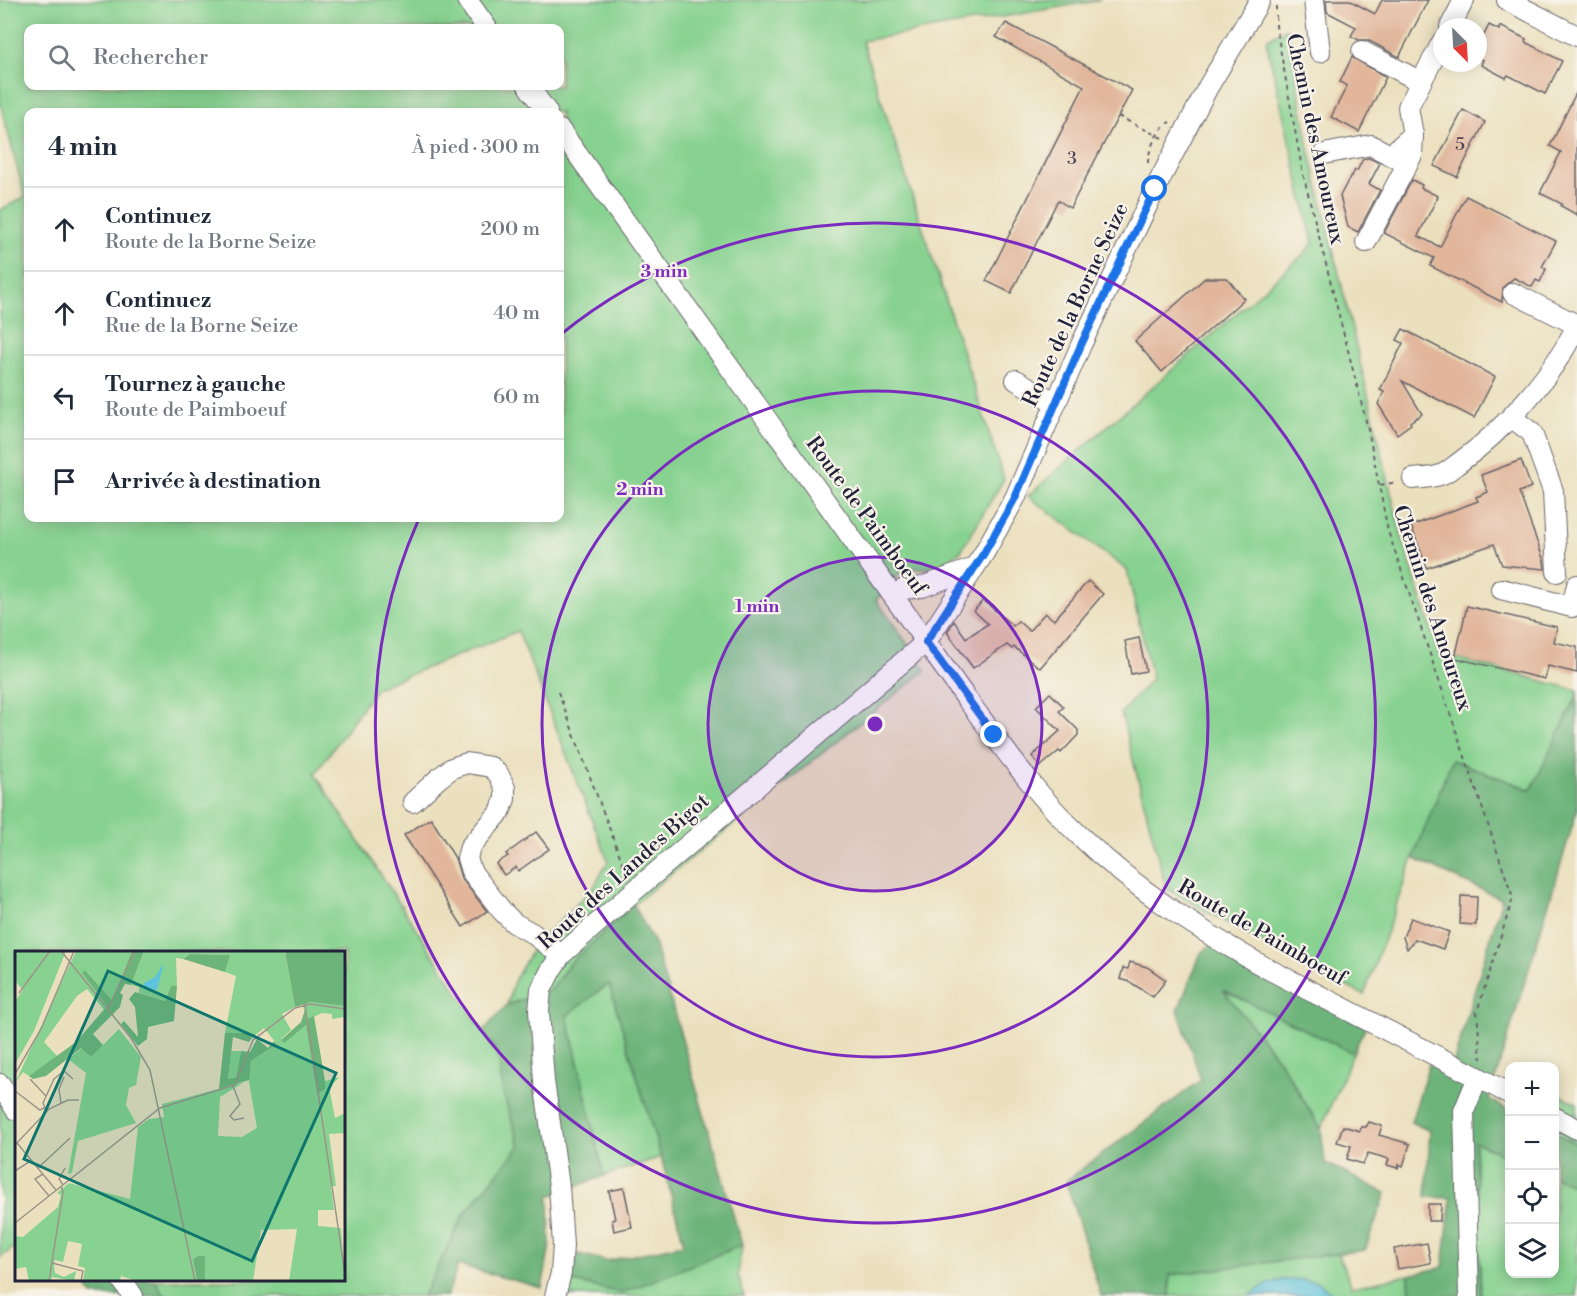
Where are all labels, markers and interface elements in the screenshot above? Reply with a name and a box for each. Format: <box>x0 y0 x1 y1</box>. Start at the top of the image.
north arrow <box>1433 18 1487 72</box>
search box <box>24 24 564 90</box>
street label: Chemin des Amoureux <box>1280 31 1350 247</box>
icon: search <box>45 41 78 74</box>
text: Rechercher <box>93 44 208 71</box>
text: 4 min <box>48 131 118 163</box>
house number: 5 <box>1455 133 1465 156</box>
text: À pied · 300 m <box>412 135 540 160</box>
house number: 3 <box>1067 147 1077 170</box>
route start <box>1141 175 1167 201</box>
street label: Route de la Borne Seize <box>1017 199 1135 411</box>
text: Continuez <box>105 203 211 230</box>
icon: ahead <box>48 213 81 246</box>
text: 200 m <box>480 217 540 242</box>
text: Route de la Borne Seize <box>105 230 316 255</box>
text: 3 min <box>641 260 687 283</box>
text: Continuez <box>105 287 211 314</box>
icon: ahead <box>48 297 81 330</box>
text: 40 m <box>493 301 540 326</box>
text: Rue de la Borne Seize <box>105 314 298 339</box>
text: Tournez à gauche <box>105 371 286 398</box>
icon: left <box>48 381 81 414</box>
text: 60 m <box>493 385 540 410</box>
text: Route de Paimboeuf <box>105 398 286 423</box>
street label: Route de Paimboeuf <box>800 431 933 602</box>
icon: arrive <box>48 465 81 498</box>
text: Arrivée à destination <box>105 468 321 495</box>
text: 2 min <box>616 478 664 501</box>
street label: Chemin des Amoureux <box>1387 502 1478 714</box>
text: 1 min <box>735 595 779 618</box>
centre of rings <box>865 714 885 734</box>
route end <box>980 721 1006 747</box>
street label: Route des Landes Bigot <box>533 788 715 956</box>
street label: Route de Paimboeuf <box>1173 874 1352 993</box>
inset map <box>15 951 345 1281</box>
map controls <box>1505 1062 1559 1278</box>
button: + <box>1505 1062 1559 1116</box>
button: − <box>1505 1116 1559 1170</box>
button: locate <box>1505 1170 1559 1224</box>
button: layers <box>1505 1224 1559 1278</box>

